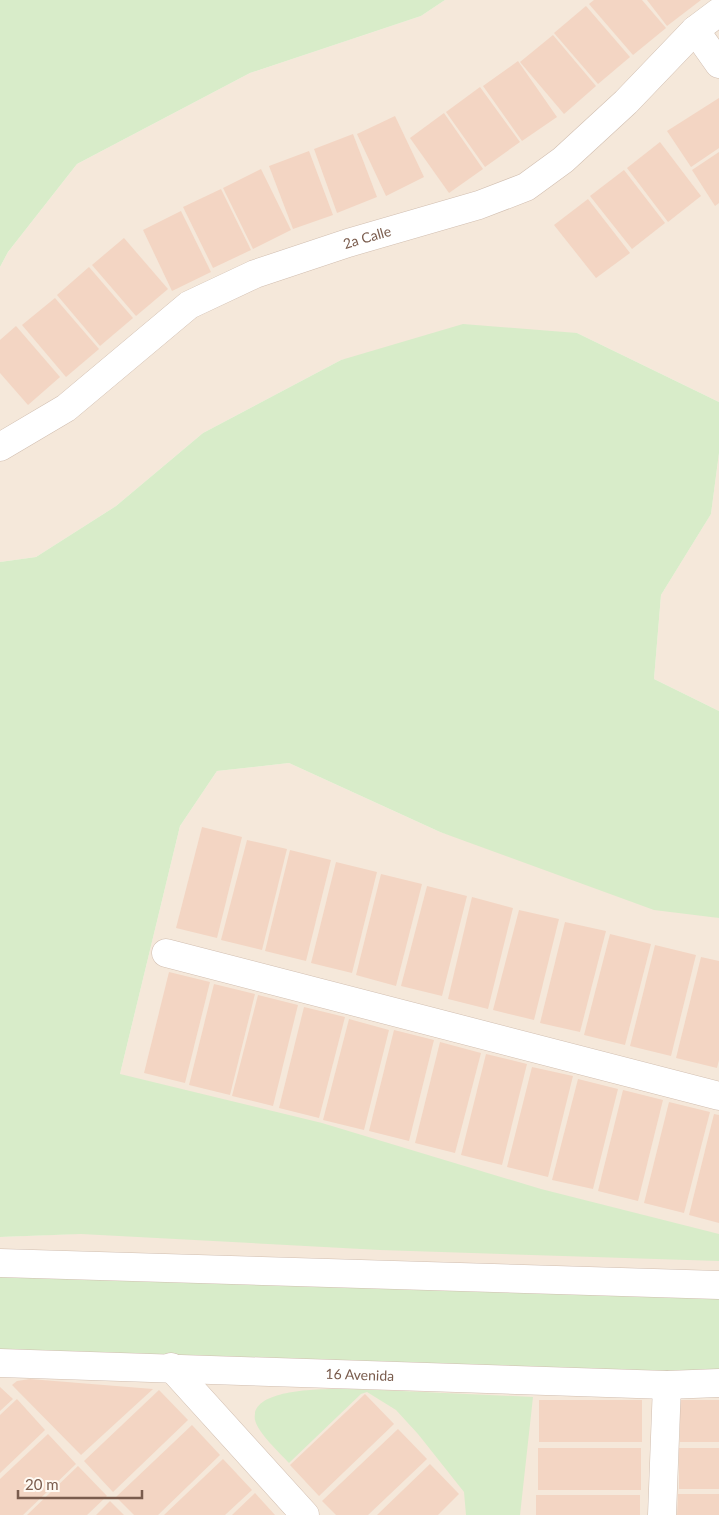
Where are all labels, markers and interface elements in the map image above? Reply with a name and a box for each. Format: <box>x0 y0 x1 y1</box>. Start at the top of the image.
street label: 2a Calle <box>341 222 393 252</box>
street label: 16 Avenida <box>325 1365 394 1384</box>
scale bar <box>18 1468 141 1500</box>
text: 20 m <box>25 1475 59 1493</box>

